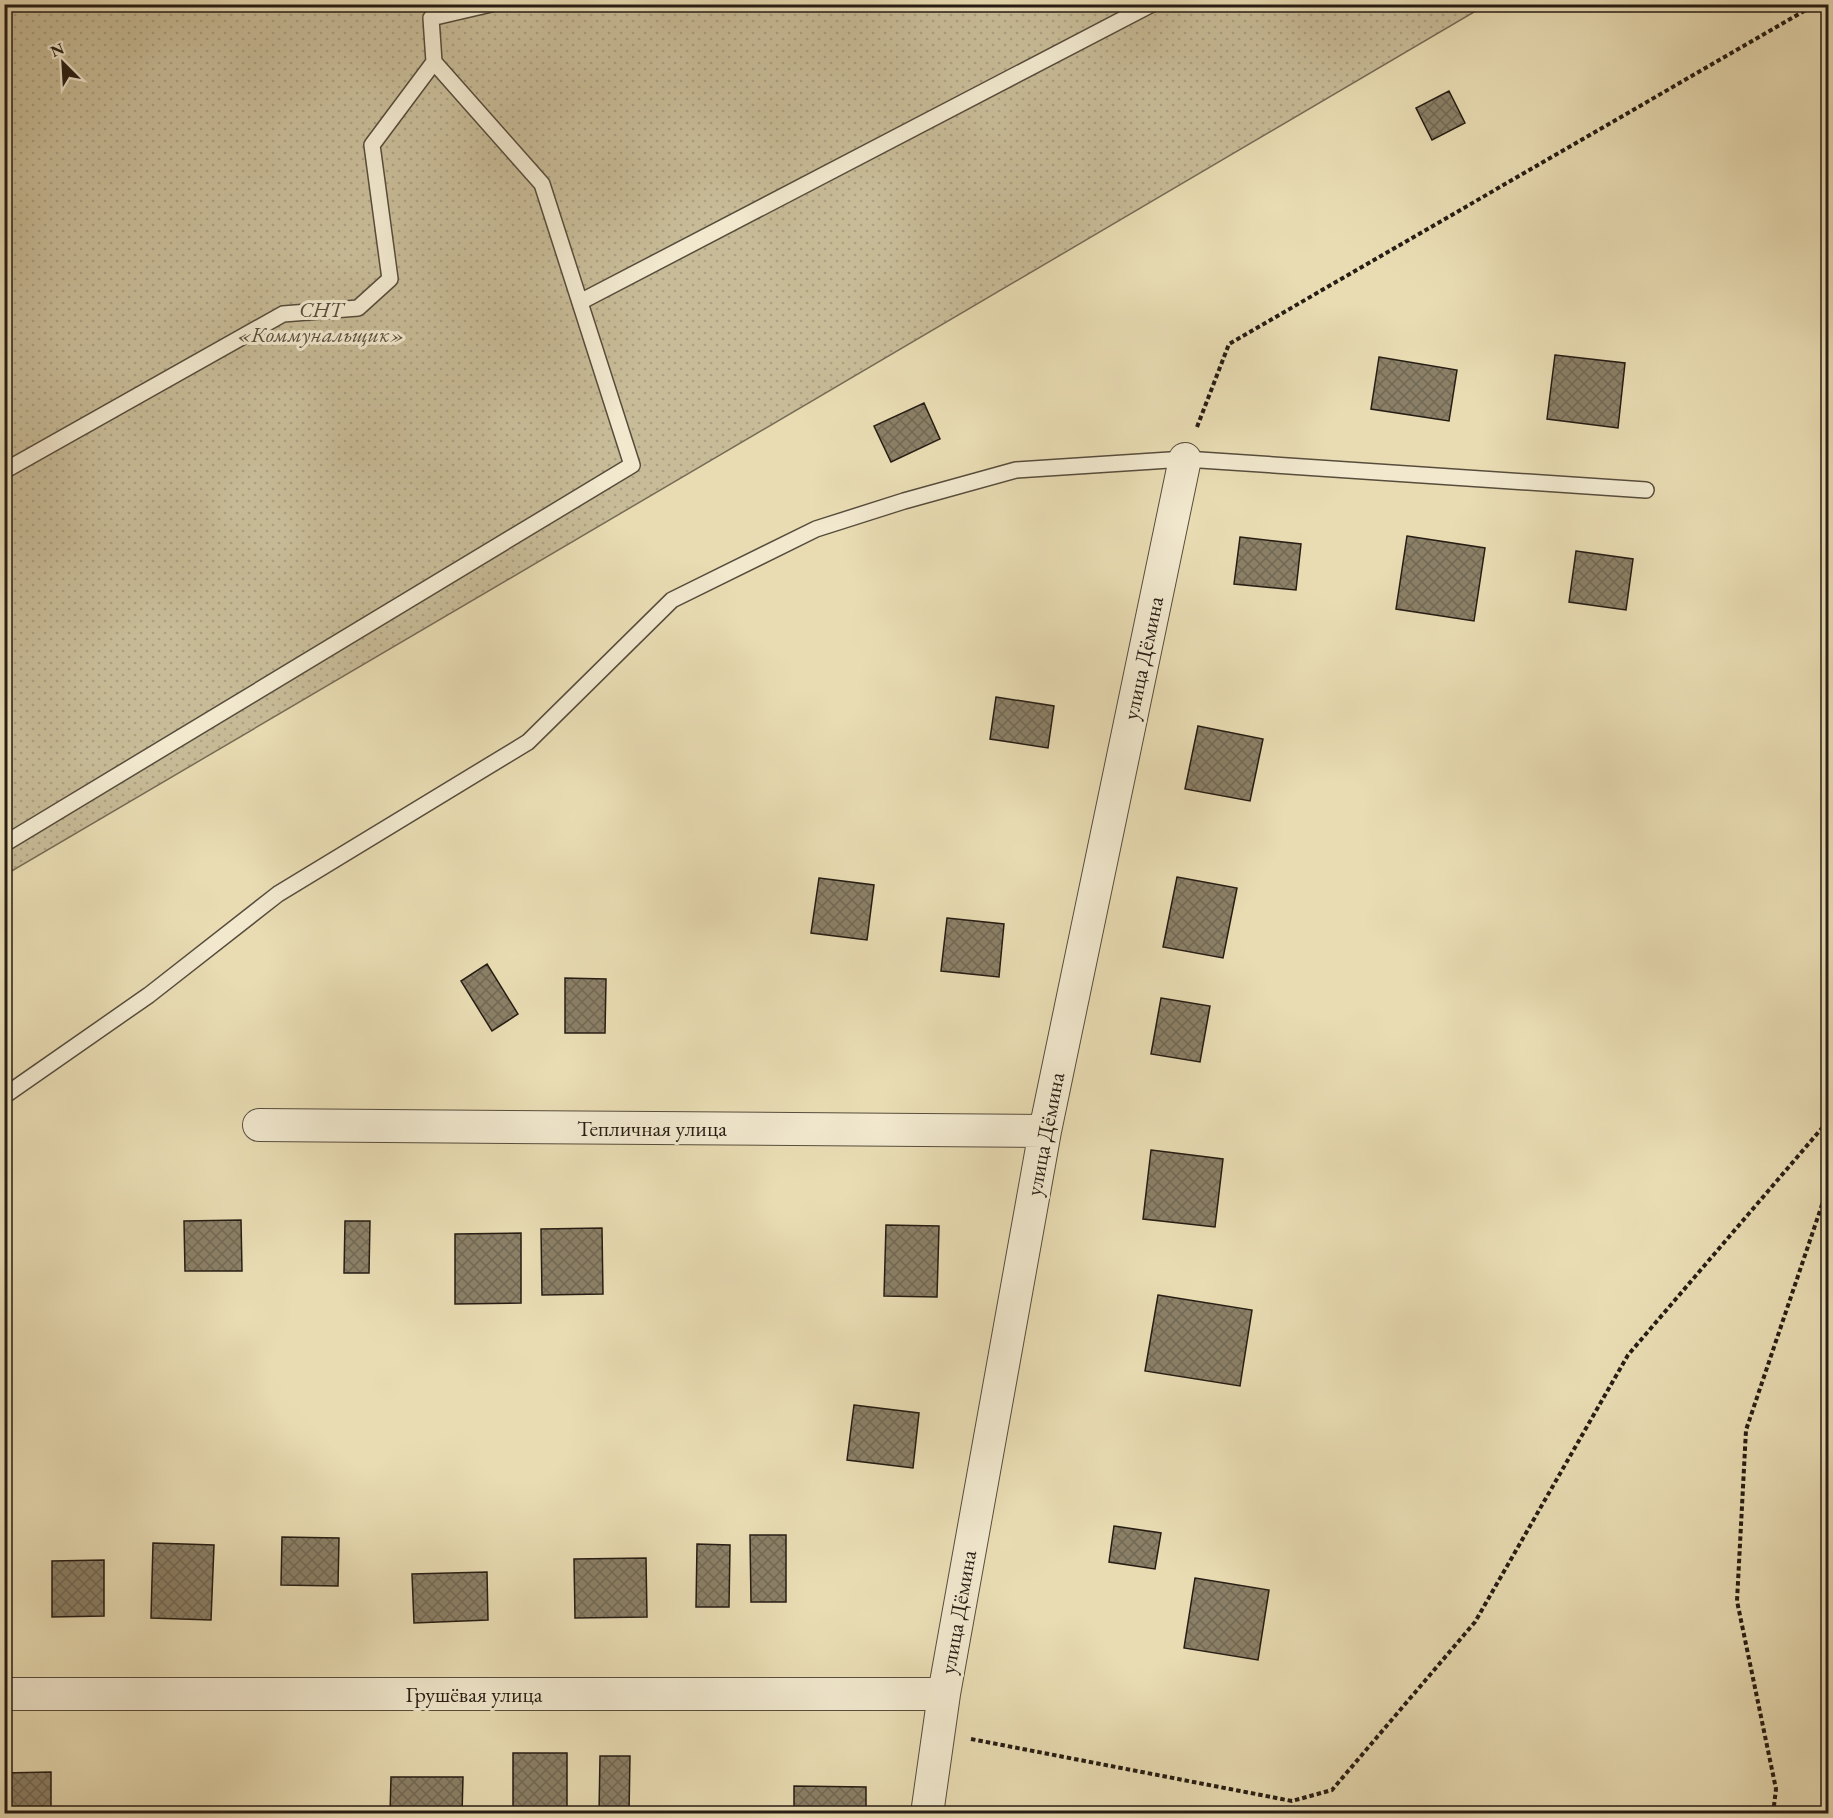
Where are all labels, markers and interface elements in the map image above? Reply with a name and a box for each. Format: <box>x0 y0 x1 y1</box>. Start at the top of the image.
north arrow <box>33 33 93 93</box>
text: N <box>47 38 67 62</box>
park label: СНТ «Коммунальщик» <box>237 295 405 349</box>
street label: улица Дёмина <box>1116 593 1170 722</box>
street label: улица Дёмина <box>1019 1069 1071 1198</box>
street label: Тепличная улица <box>577 1114 727 1143</box>
street label: улица Дёмина <box>933 1547 983 1676</box>
street label: Грушёвая улица <box>405 1680 543 1709</box>

